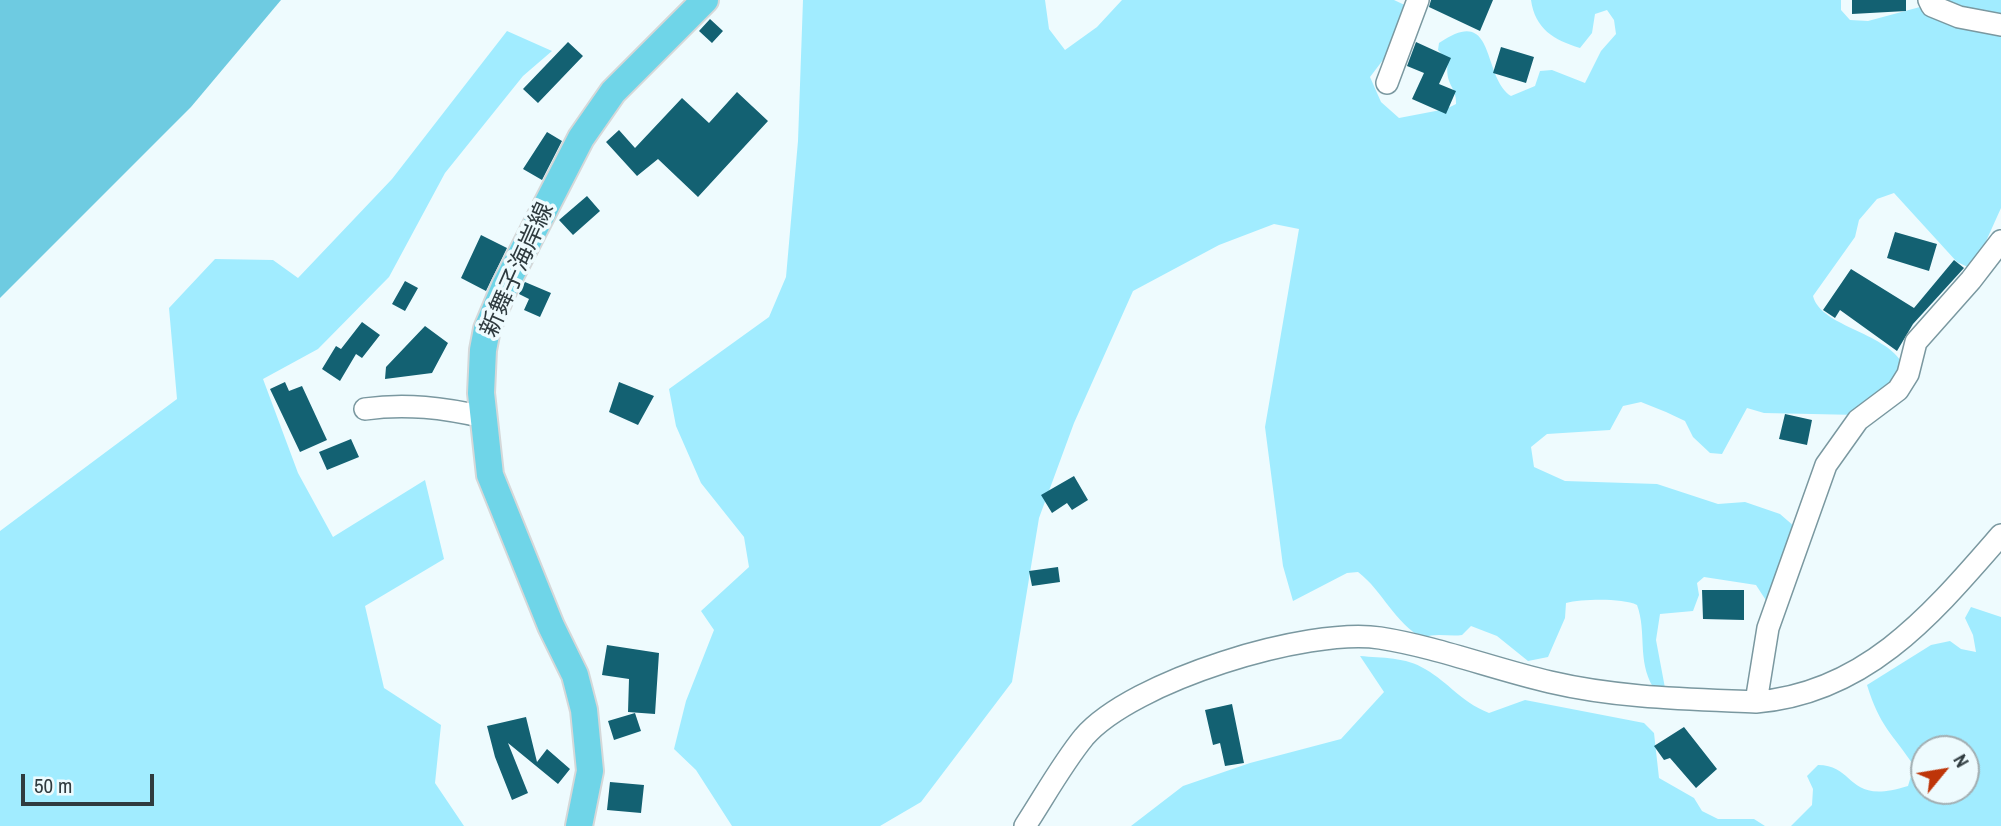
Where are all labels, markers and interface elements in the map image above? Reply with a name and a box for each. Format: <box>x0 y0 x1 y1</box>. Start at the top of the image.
street label: 新舞子海岸線 <box>476 198 560 342</box>
north arrow <box>1910 735 1980 805</box>
text: N <box>1947 749 1976 772</box>
scale bar <box>24 760 158 804</box>
text: 50 m <box>34 771 72 800</box>

